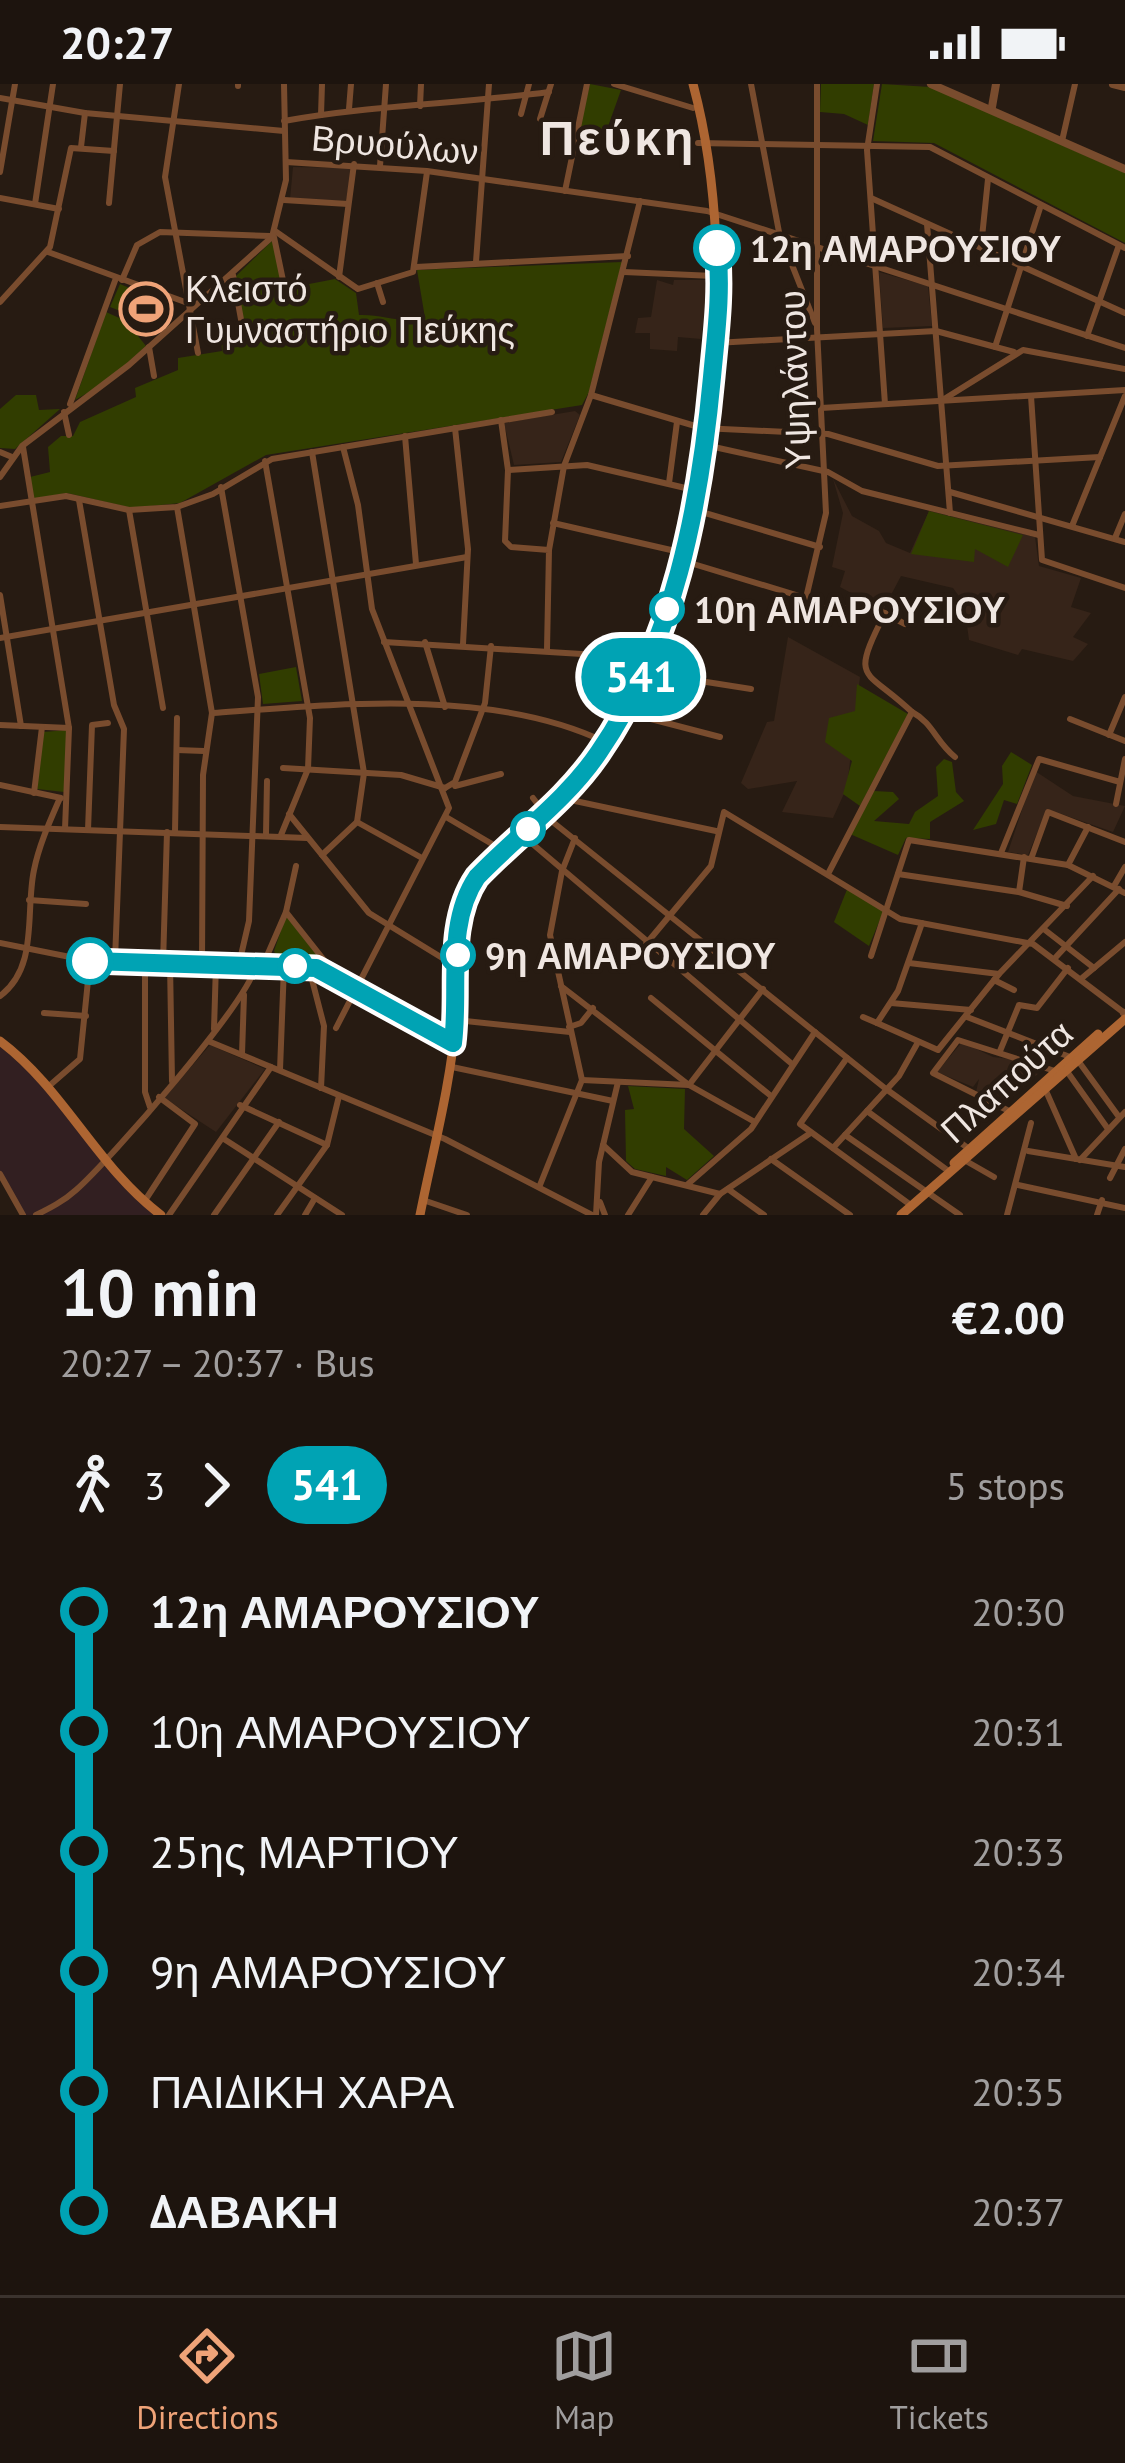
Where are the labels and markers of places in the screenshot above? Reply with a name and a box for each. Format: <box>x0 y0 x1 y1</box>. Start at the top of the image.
place label: 12η ΑΜΑΡΟΥΣΙΟΥ <box>750 225 1062 272</box>
marker: 12η ΑΜΑΡΟΥΣΙΟΥ <box>695 226 739 270</box>
place label: Κλειστό Γυμναστήριο Πεύκης <box>185 265 515 353</box>
sports icon: Κλειστό Γυμναστήριο Πεύκης <box>118 281 174 337</box>
place label: 10η ΑΜΑΡΟΥΣΙΟΥ <box>694 586 1006 633</box>
marker: 10η ΑΜΑΡΟΥΣΙΟΥ <box>651 593 683 625</box>
unlabelled marker <box>512 813 544 845</box>
place label: 9η ΑΜΑΡΟΥΣΙΟΥ <box>485 932 776 979</box>
unlabelled marker <box>68 939 112 983</box>
marker: 9η ΑΜΑΡΟΥΣΙΟΥ <box>442 939 474 971</box>
unlabelled marker <box>279 950 311 982</box>

